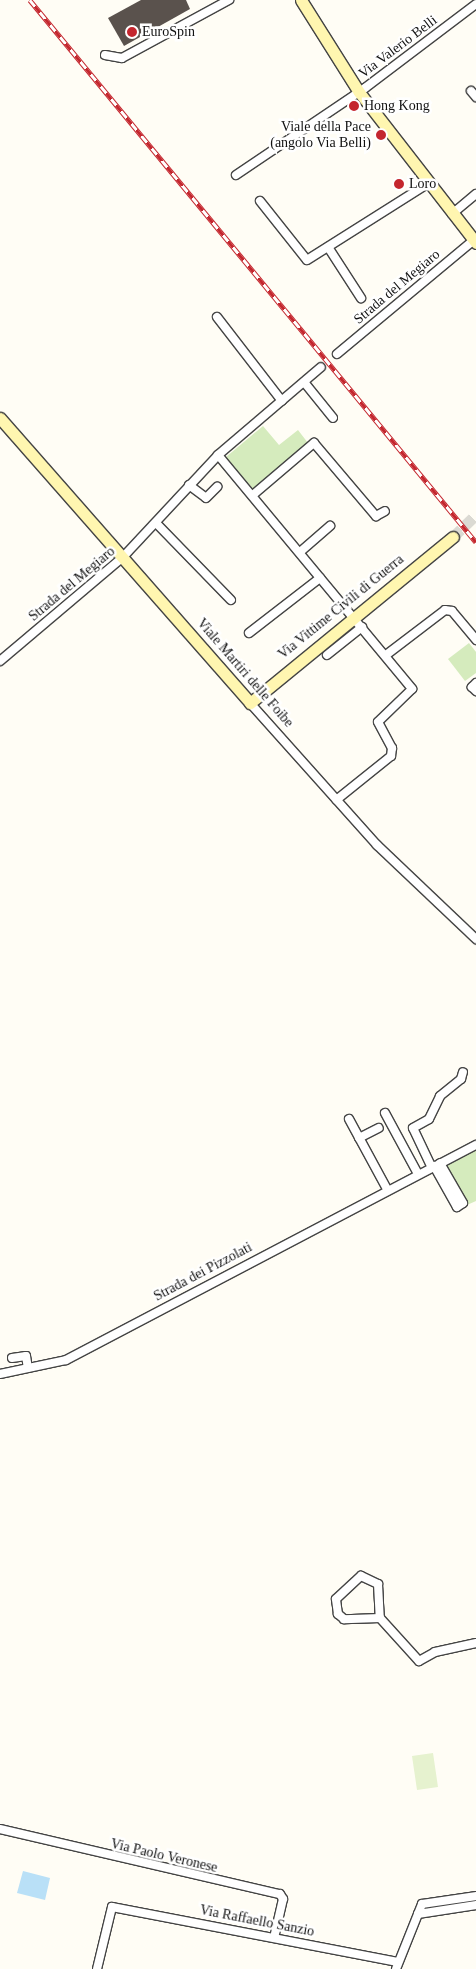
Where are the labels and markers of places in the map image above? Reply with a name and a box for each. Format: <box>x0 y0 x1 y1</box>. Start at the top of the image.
place label: EuroSpin <box>142 24 195 40</box>
marker: EuroSpin <box>126 26 138 38</box>
place label: Hong Kong <box>364 98 430 114</box>
marker: Hong Kong <box>348 100 360 112</box>
place label: Viale della Pace (angolo Via Belli) <box>270 119 371 152</box>
marker: Viale della Pace (angolo Via Belli) <box>375 129 387 141</box>
place label: Loro <box>409 176 436 192</box>
marker: Loro <box>393 178 405 190</box>

